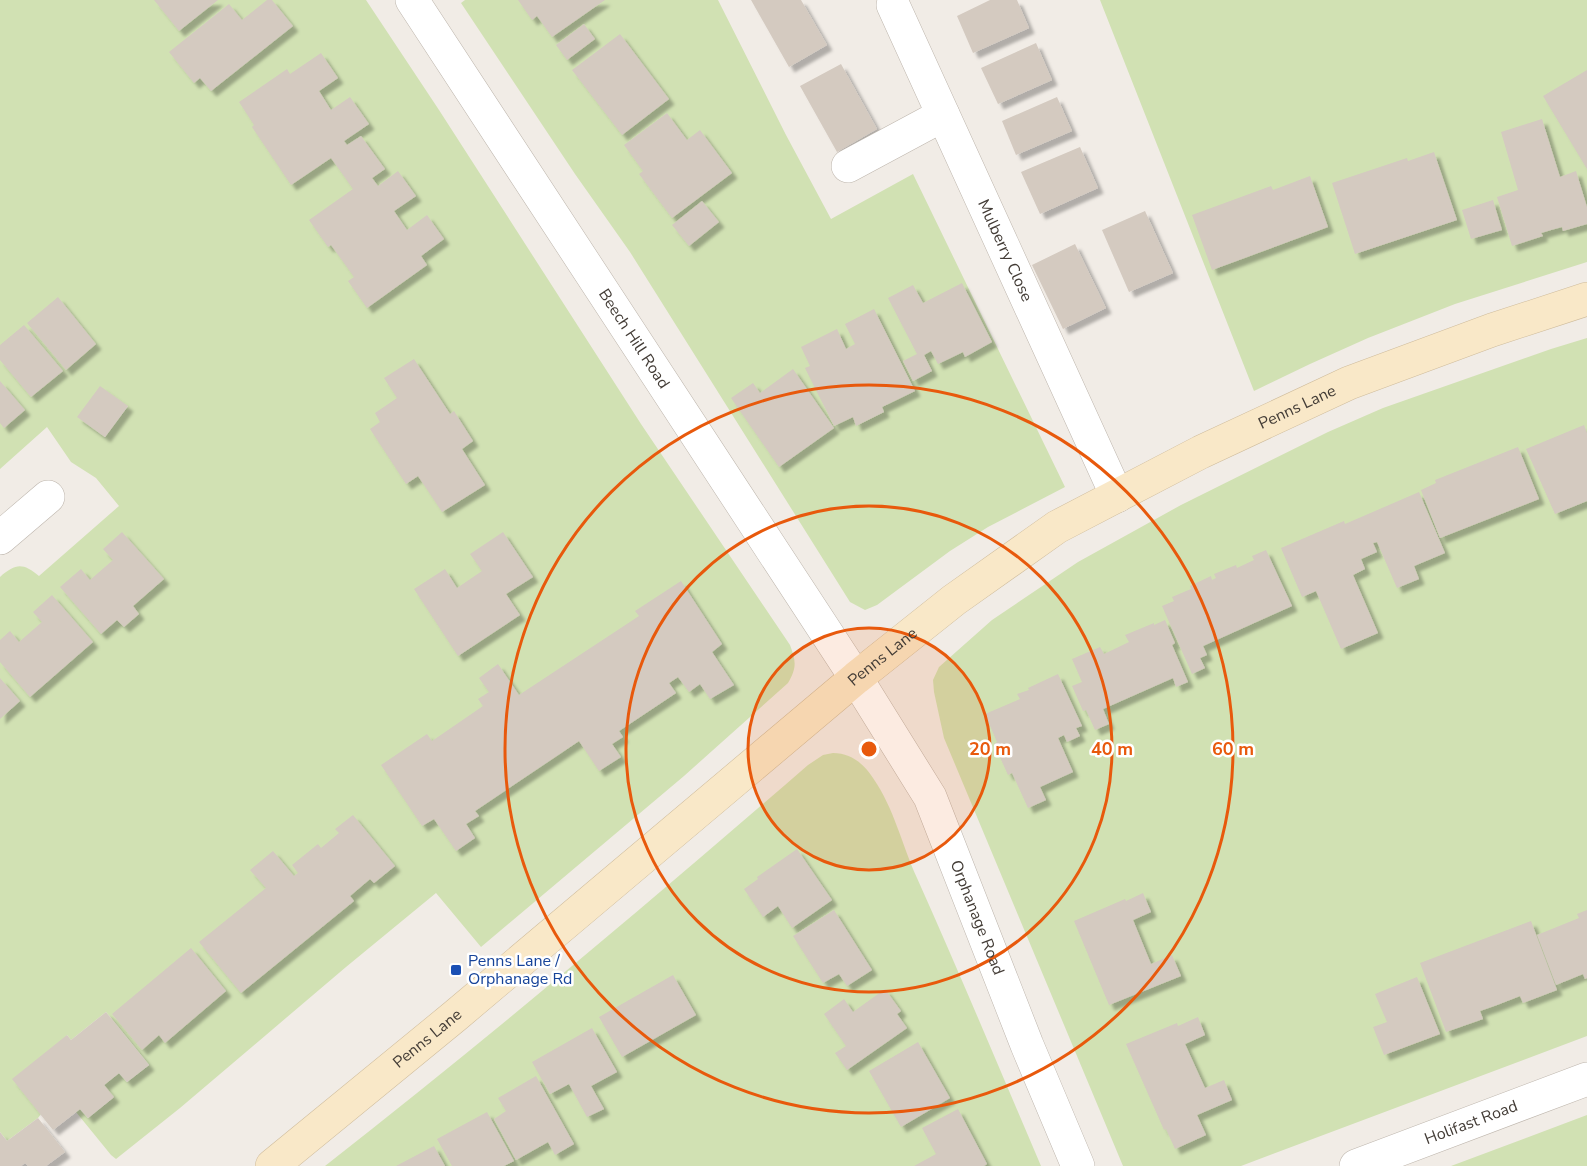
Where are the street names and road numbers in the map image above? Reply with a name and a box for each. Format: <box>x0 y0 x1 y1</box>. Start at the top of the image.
street label: Mulberry Close <box>972 196 1038 305</box>
street label: Beech Hill Road <box>593 285 675 393</box>
street label: Penns Lane <box>1255 380 1339 435</box>
street label: Penns Lane <box>843 622 922 691</box>
street label: Orphanage Road <box>945 857 1010 978</box>
street label: Penns Lane <box>388 1004 467 1073</box>
street label: Holifast Road <box>1421 1095 1521 1150</box>

